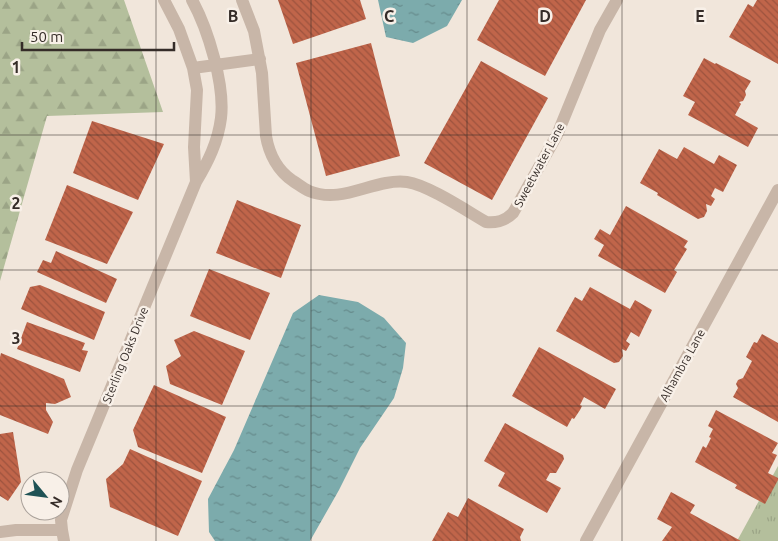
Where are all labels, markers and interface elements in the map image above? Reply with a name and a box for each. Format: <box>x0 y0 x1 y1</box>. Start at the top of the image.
text: B <box>228 7 238 25</box>
text: C <box>384 7 394 25</box>
text: D <box>539 7 551 25</box>
text: E <box>695 7 705 25</box>
scale bar <box>22 20 175 52</box>
text: 50 m <box>30 28 63 45</box>
text: 1 <box>11 58 21 76</box>
street label: Sweetwater Lane <box>511 121 567 209</box>
text: 2 <box>11 194 21 212</box>
street label: Sterling Oaks Drive <box>100 305 150 405</box>
street label: Alhambra Lane <box>657 327 707 403</box>
text: 3 <box>11 329 21 347</box>
north arrow <box>20 471 70 521</box>
text: N <box>47 494 66 511</box>

